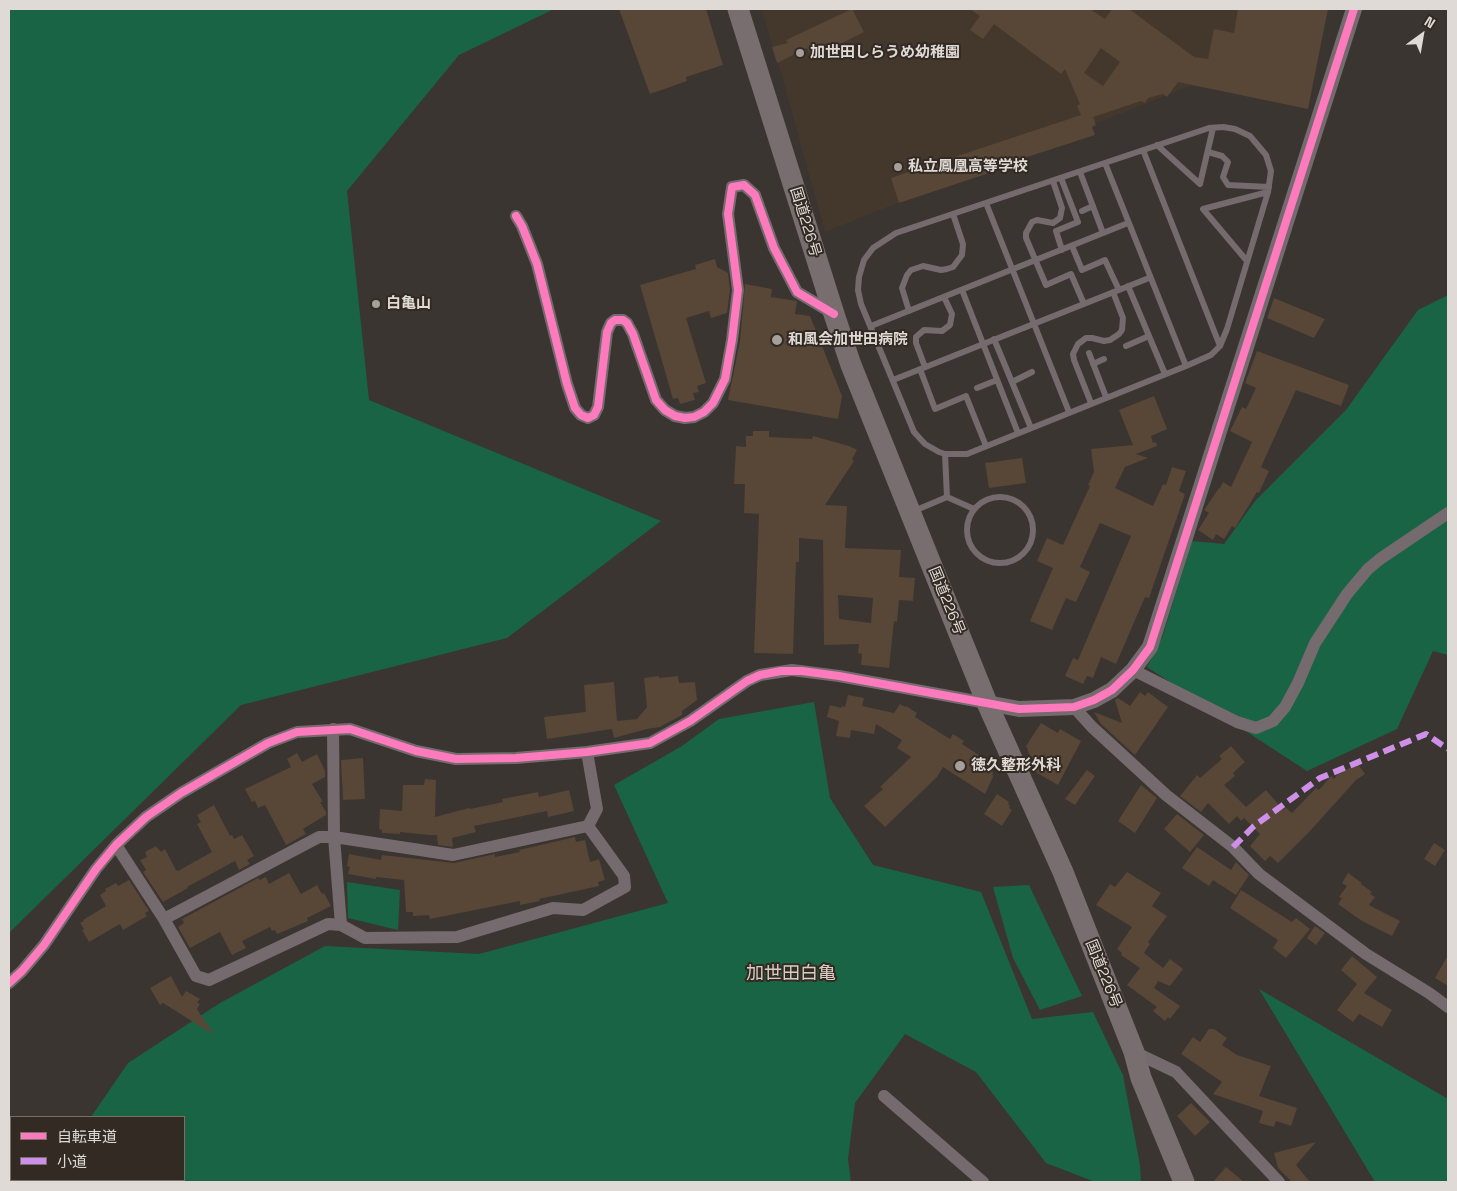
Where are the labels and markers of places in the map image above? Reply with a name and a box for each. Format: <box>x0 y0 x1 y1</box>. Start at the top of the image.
place label: 加世田しらうめ幼稚園 <box>810 44 960 62</box>
marker: 加世田しらうめ幼稚園 <box>794 47 806 59</box>
place label: 私立鳳凰高等学校 <box>908 158 1028 176</box>
marker: 私立鳳凰高等学校 <box>892 161 904 173</box>
place label: 白亀山 <box>386 295 431 313</box>
marker: 白亀山 <box>370 298 382 310</box>
place label: 和風会加世田病院 <box>788 331 908 349</box>
marker: 和風会加世田病院 <box>770 333 784 347</box>
place label: 徳久整形外科 <box>971 757 1061 775</box>
marker: 徳久整形外科 <box>953 759 967 773</box>

